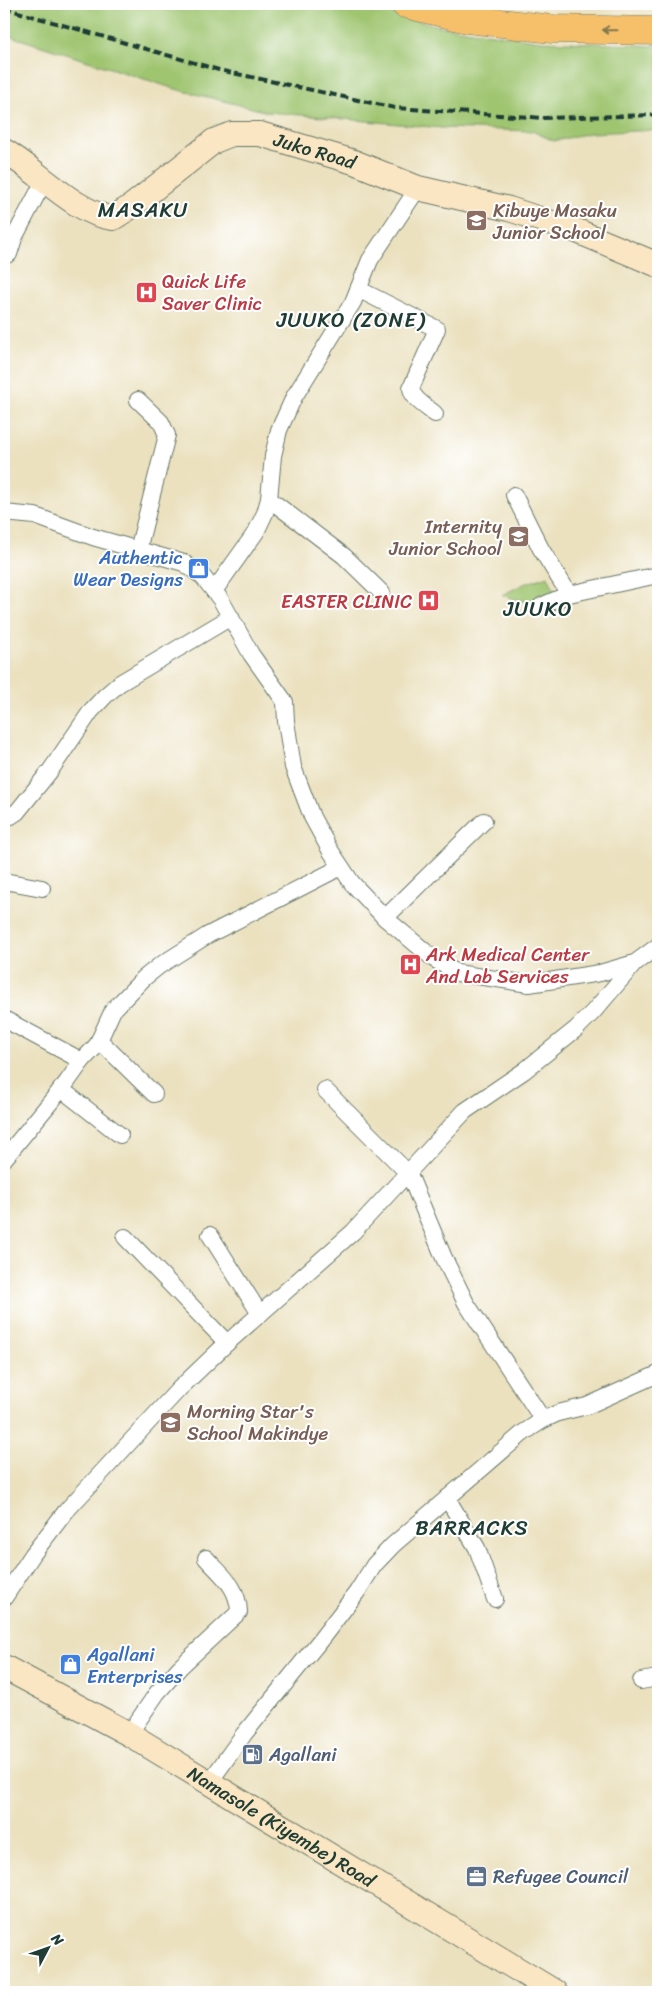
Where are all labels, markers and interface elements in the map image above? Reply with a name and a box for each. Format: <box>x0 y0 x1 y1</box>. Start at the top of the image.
one-way arrow <box>602 25 618 35</box>
street label: Juko Road <box>269 122 361 179</box>
district label: MASAKU <box>98 191 188 229</box>
place label: Kibuye Masaku Junior School <box>492 194 617 249</box>
school or university icon: Kibuye Masaku Junior School <box>465 209 489 233</box>
place label: Quick Life Saver Clinic <box>162 265 262 320</box>
hospital icon: Quick Life Saver Clinic <box>134 280 158 304</box>
district label: JUUKO (ZONE) <box>276 301 426 339</box>
place label: Internity Junior School <box>388 510 503 565</box>
school or university icon: Internity Junior School <box>506 525 530 549</box>
place label: Authentic Wear Designs <box>73 541 183 596</box>
shop icon: Authentic Wear Designs <box>187 556 211 580</box>
place label: EASTER CLINIC <box>281 585 412 618</box>
hospital icon: EASTER CLINIC <box>416 589 440 613</box>
district label: JUUKO <box>502 590 573 628</box>
place label: Ark Medical Center And Lab Services <box>425 938 590 993</box>
hospital icon: Ark Medical Center And Lab Services <box>398 953 422 977</box>
place label: Morning Star's School Makindye <box>187 1395 329 1450</box>
school or university icon: Morning Star's School Makindye <box>159 1410 183 1434</box>
district label: BARRACKS <box>415 1509 529 1547</box>
place label: Agallani Enterprises <box>86 1638 183 1693</box>
shop icon: Agallani Enterprises <box>59 1653 83 1677</box>
place label: Agallani <box>268 1738 337 1771</box>
fuel station icon: Agallani <box>241 1742 265 1766</box>
street label: Namasole (Kiyembe) Road <box>181 1757 383 1897</box>
place label: Refugee Council <box>493 1860 629 1893</box>
office icon: Refugee Council <box>465 1864 489 1888</box>
north arrow <box>22 1924 72 1974</box>
text: N <box>44 1927 70 1952</box>

